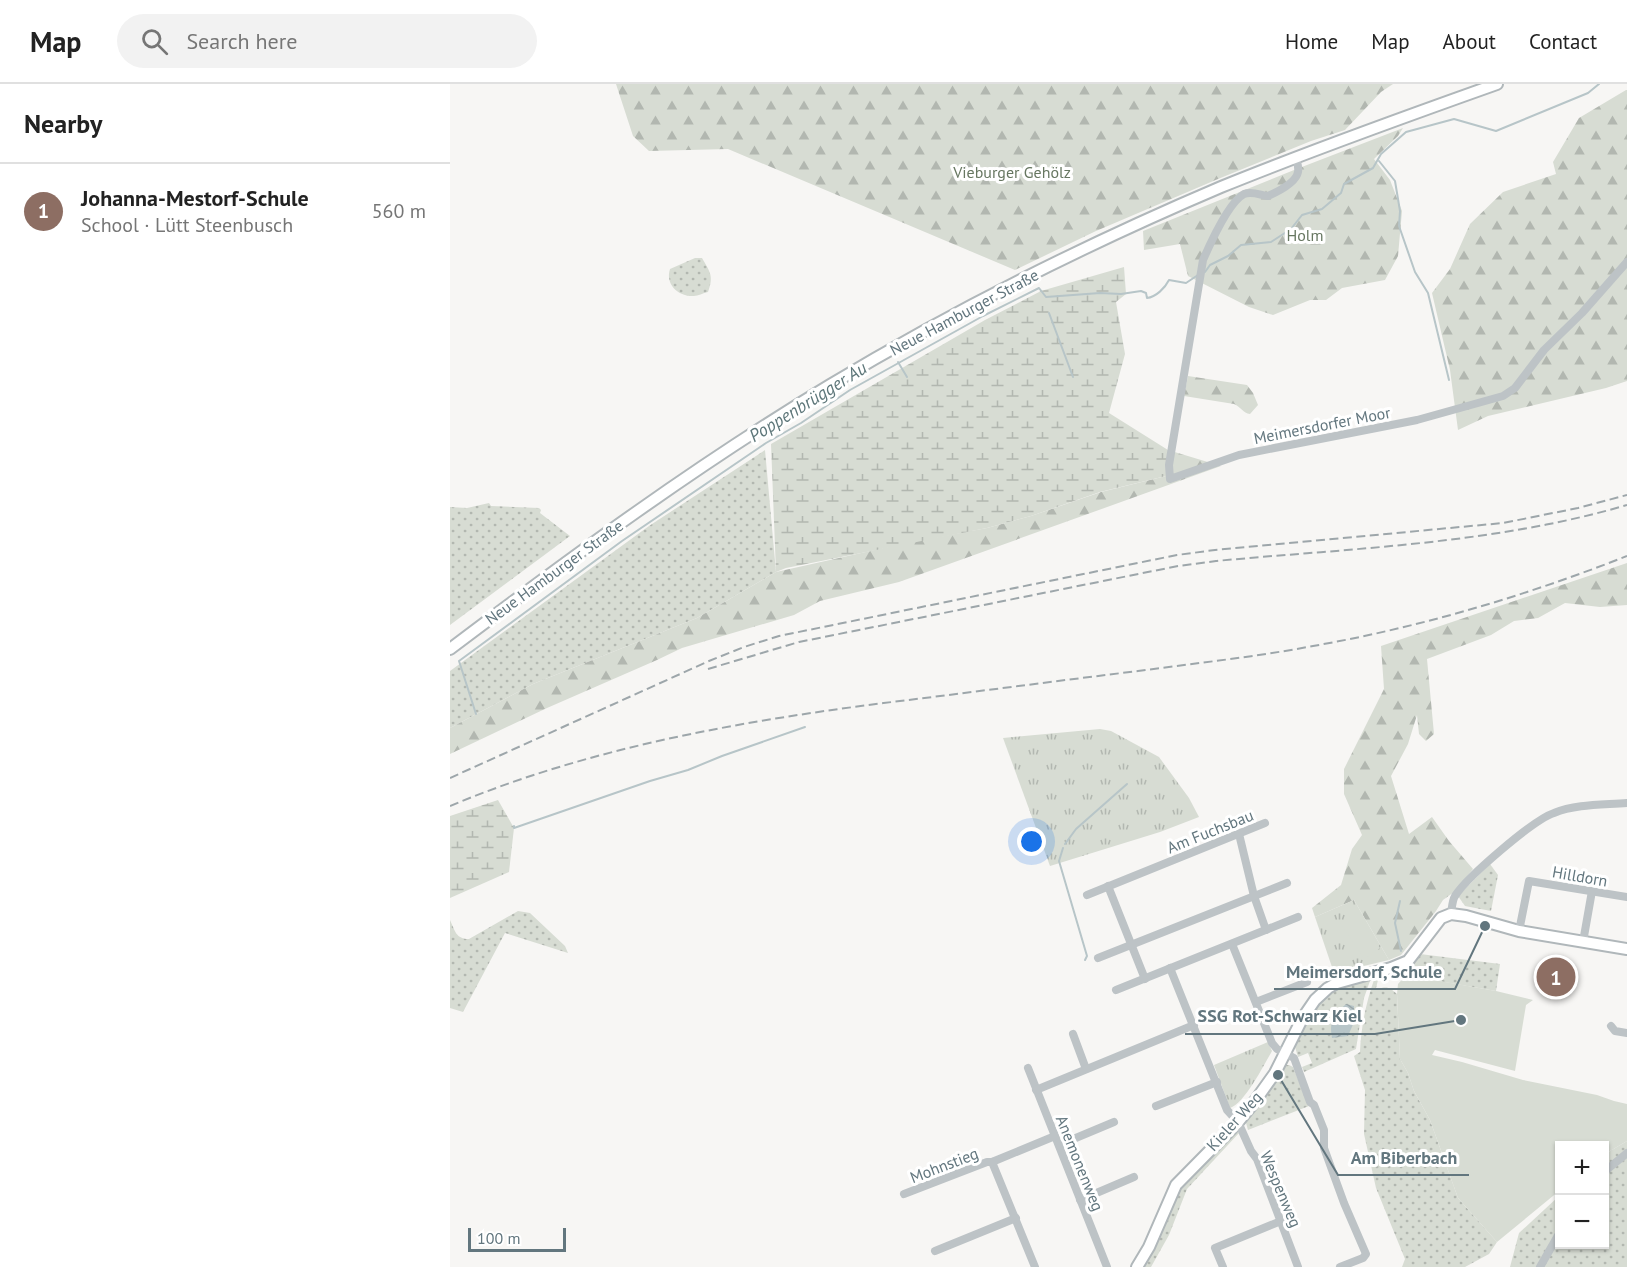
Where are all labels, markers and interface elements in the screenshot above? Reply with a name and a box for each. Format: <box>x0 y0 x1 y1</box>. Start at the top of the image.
search box <box>117 14 537 68</box>
text: Map <box>30 23 81 60</box>
icon: search <box>138 25 171 58</box>
text: Search here <box>186 27 297 55</box>
text: Home <box>1285 28 1338 55</box>
text: Map <box>1371 28 1410 55</box>
text: About <box>1443 28 1496 55</box>
text: Contact <box>1529 28 1597 55</box>
text: Nearby <box>24 107 102 140</box>
park label: Vieburger Gehölz <box>952 162 1071 182</box>
text: Johanna-Mestorf-Schule <box>81 184 309 212</box>
text: 1 <box>38 198 49 224</box>
text: 560 m <box>372 198 426 224</box>
text: School · Lütt Steenbusch <box>81 212 293 238</box>
park label: Holm <box>1287 225 1324 245</box>
street label: Neue Hamburger Straße <box>886 264 1042 360</box>
water label: Poppenbrügger Au <box>744 356 871 447</box>
street label: Meimersdorfer Moor <box>1252 402 1393 448</box>
street label: Neue Hamburger Straße <box>481 515 627 629</box>
street label: Am Fuchsbau <box>1164 805 1256 857</box>
your location <box>1017 827 1046 856</box>
street label: Hilldorn <box>1551 861 1609 891</box>
callout: Meimersdorf, Schule <box>1274 953 1455 989</box>
pin: 1 <box>1536 954 1576 1000</box>
text: Meimersdorf, Schule <box>1286 960 1442 983</box>
callout: SSG Rot-Schwarz Kiel <box>1185 998 1375 1034</box>
text: SSG Rot-Schwarz Kiel <box>1198 1004 1363 1027</box>
street label: Kieler Weg <box>1202 1087 1266 1155</box>
street label: Anemonenweg <box>1052 1112 1108 1214</box>
callout: Am Biberbach <box>1338 1139 1469 1175</box>
map controls <box>1555 1141 1609 1249</box>
button: + <box>1555 1141 1609 1195</box>
street label: Mohnstieg <box>907 1143 981 1187</box>
text: Am Biberbach <box>1351 1146 1457 1169</box>
street label: Wespenweg <box>1256 1148 1306 1230</box>
button: − <box>1555 1195 1609 1249</box>
scale bar <box>468 1225 566 1252</box>
text: 100 m <box>477 1228 520 1248</box>

